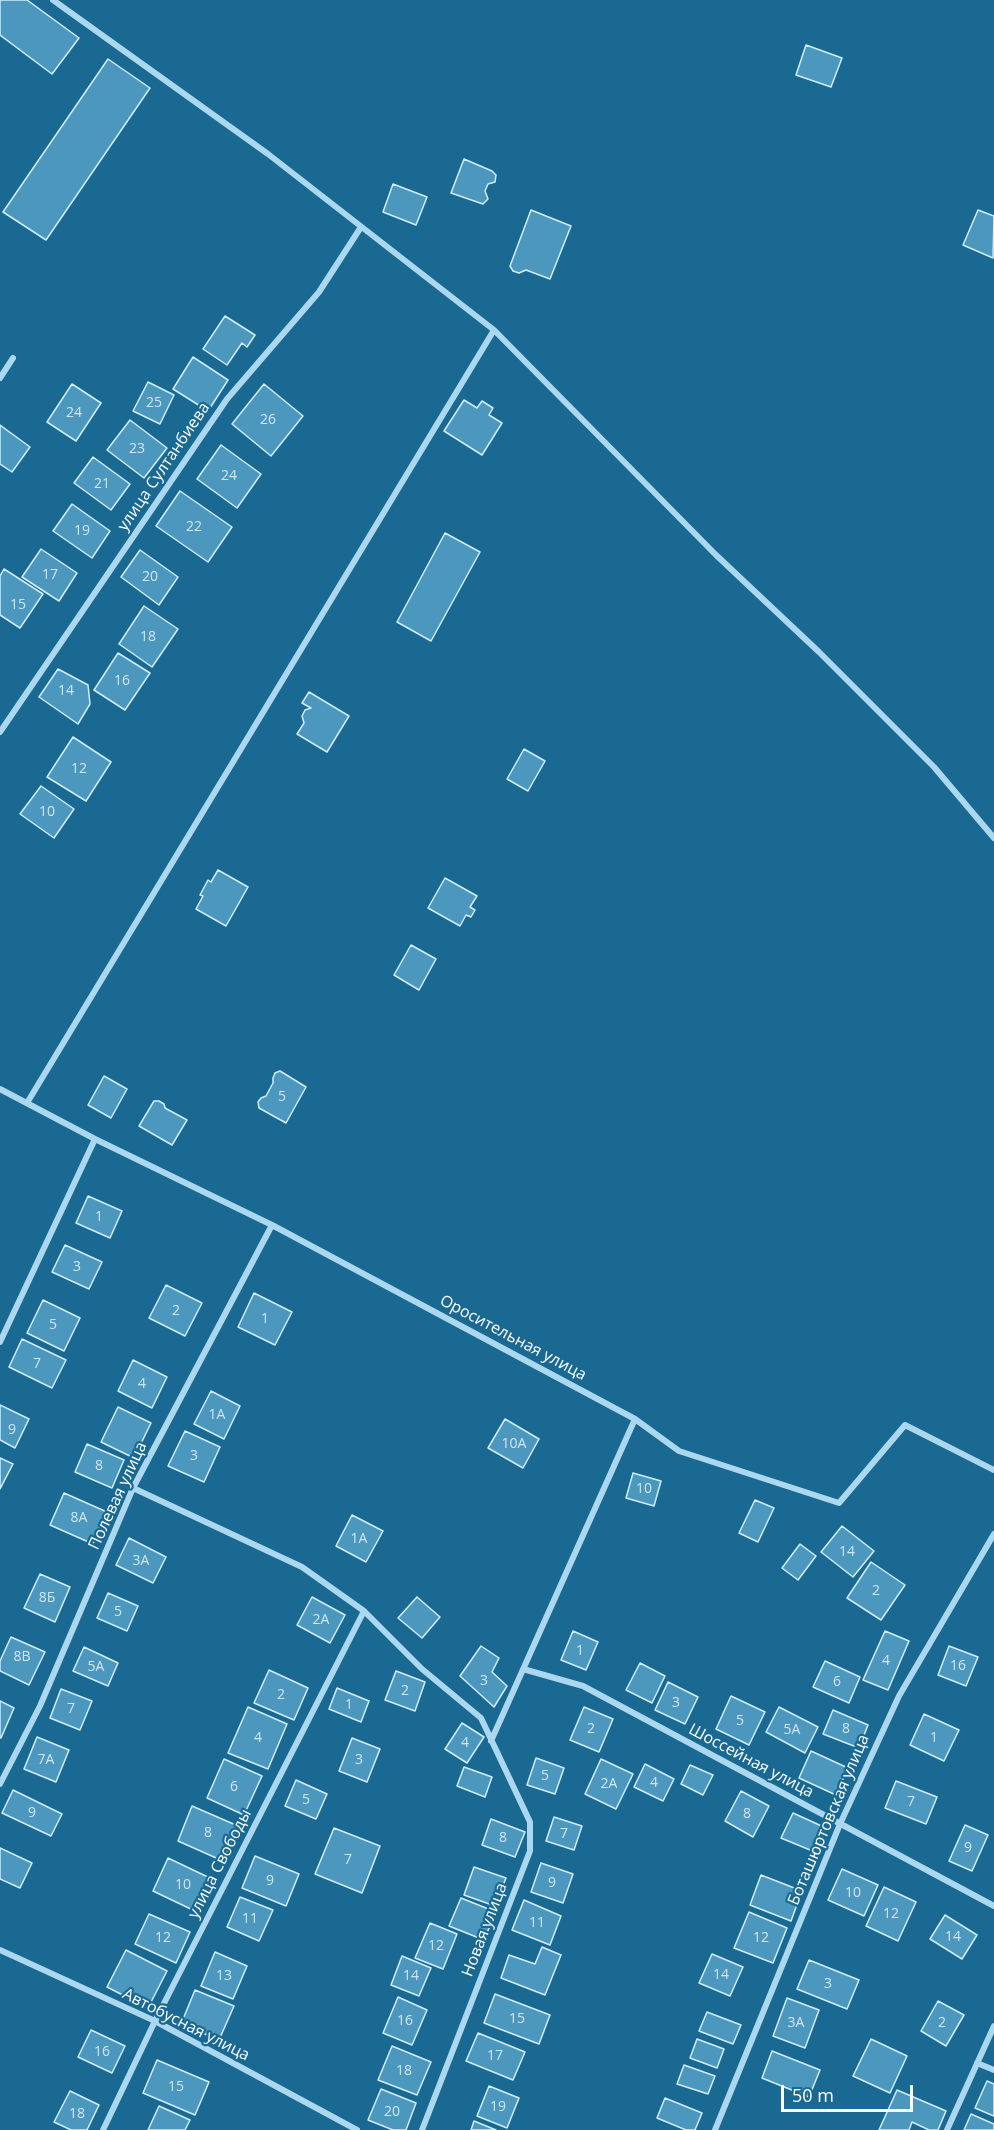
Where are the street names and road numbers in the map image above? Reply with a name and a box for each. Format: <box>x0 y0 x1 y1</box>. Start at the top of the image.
street label: улица Султанбиева <box>114 399 214 535</box>
street label: Оросительная улица <box>436 1291 590 1385</box>
street label: Полевая улица <box>85 1439 151 1553</box>
street label: Шоссейная улица <box>685 1720 817 1802</box>
street label: Боташюртовская улица <box>784 1732 874 1908</box>
street label: улица Свободы <box>184 1806 256 1922</box>
street label: Новая улица <box>458 1880 512 1980</box>
street label: Автобусная улица <box>119 1985 253 2065</box>

